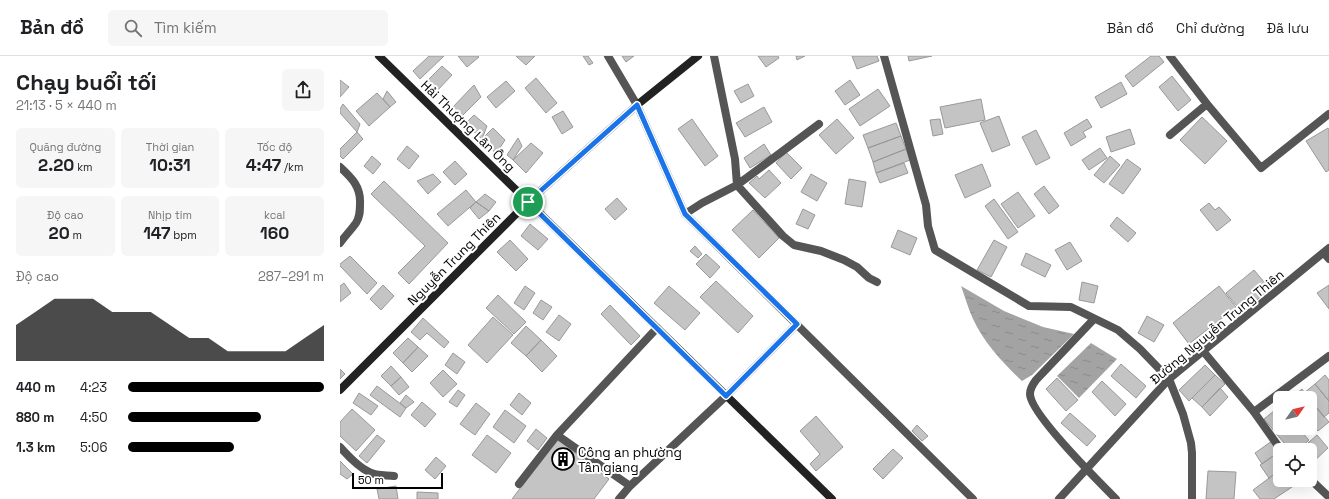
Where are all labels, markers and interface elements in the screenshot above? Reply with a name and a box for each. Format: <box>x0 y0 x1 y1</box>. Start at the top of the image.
search box <box>108 10 388 46</box>
text: Bản đồ <box>20 15 84 40</box>
icon: search <box>122 17 144 39</box>
text: Tìm kiếm <box>154 18 217 37</box>
text: Bản đồ <box>1107 19 1154 37</box>
text: Chỉ đường <box>1176 19 1245 37</box>
text: Đã lưu <box>1267 19 1309 37</box>
text: Chạy buổi tối <box>16 68 157 96</box>
button: share <box>282 69 324 111</box>
street label: Hải Thượng Lãn Ông <box>417 77 519 175</box>
text: 21:13 · 5 × 440 m <box>16 97 117 114</box>
text: Quãng đường <box>29 140 101 154</box>
text: Thời gian <box>146 140 194 154</box>
text: Tốc độ <box>257 140 292 154</box>
text: 2.20 <box>38 154 74 176</box>
text: 10:31 <box>149 154 191 176</box>
text: 4:47 <box>246 154 281 176</box>
text: km <box>74 160 93 174</box>
text: /km <box>281 160 304 174</box>
pin <box>511 185 545 219</box>
icon: arrive <box>517 191 539 213</box>
text: Độ cao <box>47 208 84 222</box>
text: Nhịp tim <box>148 208 192 222</box>
text: kcal <box>264 208 285 222</box>
street label: Nguyễn Trung Thiên <box>404 209 504 309</box>
text: 20 <box>49 222 70 244</box>
text: 147 <box>143 222 170 244</box>
text: 160 <box>260 222 289 244</box>
text: m <box>70 228 82 242</box>
text: bpm <box>170 228 197 242</box>
street label: Đường Nguyễn Trung Thiên <box>1147 266 1287 388</box>
text: Độ cao <box>16 268 59 285</box>
text: 287–291 m <box>258 268 324 285</box>
text: 440 m <box>16 379 55 396</box>
text: 4:23 <box>80 379 107 396</box>
north arrow <box>1273 391 1317 435</box>
map controls <box>1273 391 1317 487</box>
text: 880 m <box>16 409 54 426</box>
text: 4:50 <box>80 409 108 426</box>
text: 1.3 km <box>16 439 55 456</box>
text: 5:06 <box>80 439 107 456</box>
button: locate <box>1273 443 1317 487</box>
place label: Công an phường Tân giang <box>578 444 682 476</box>
building icon: Công an phường Tân giang <box>550 446 576 472</box>
scale bar <box>352 471 443 490</box>
text: 50 m <box>358 473 384 487</box>

